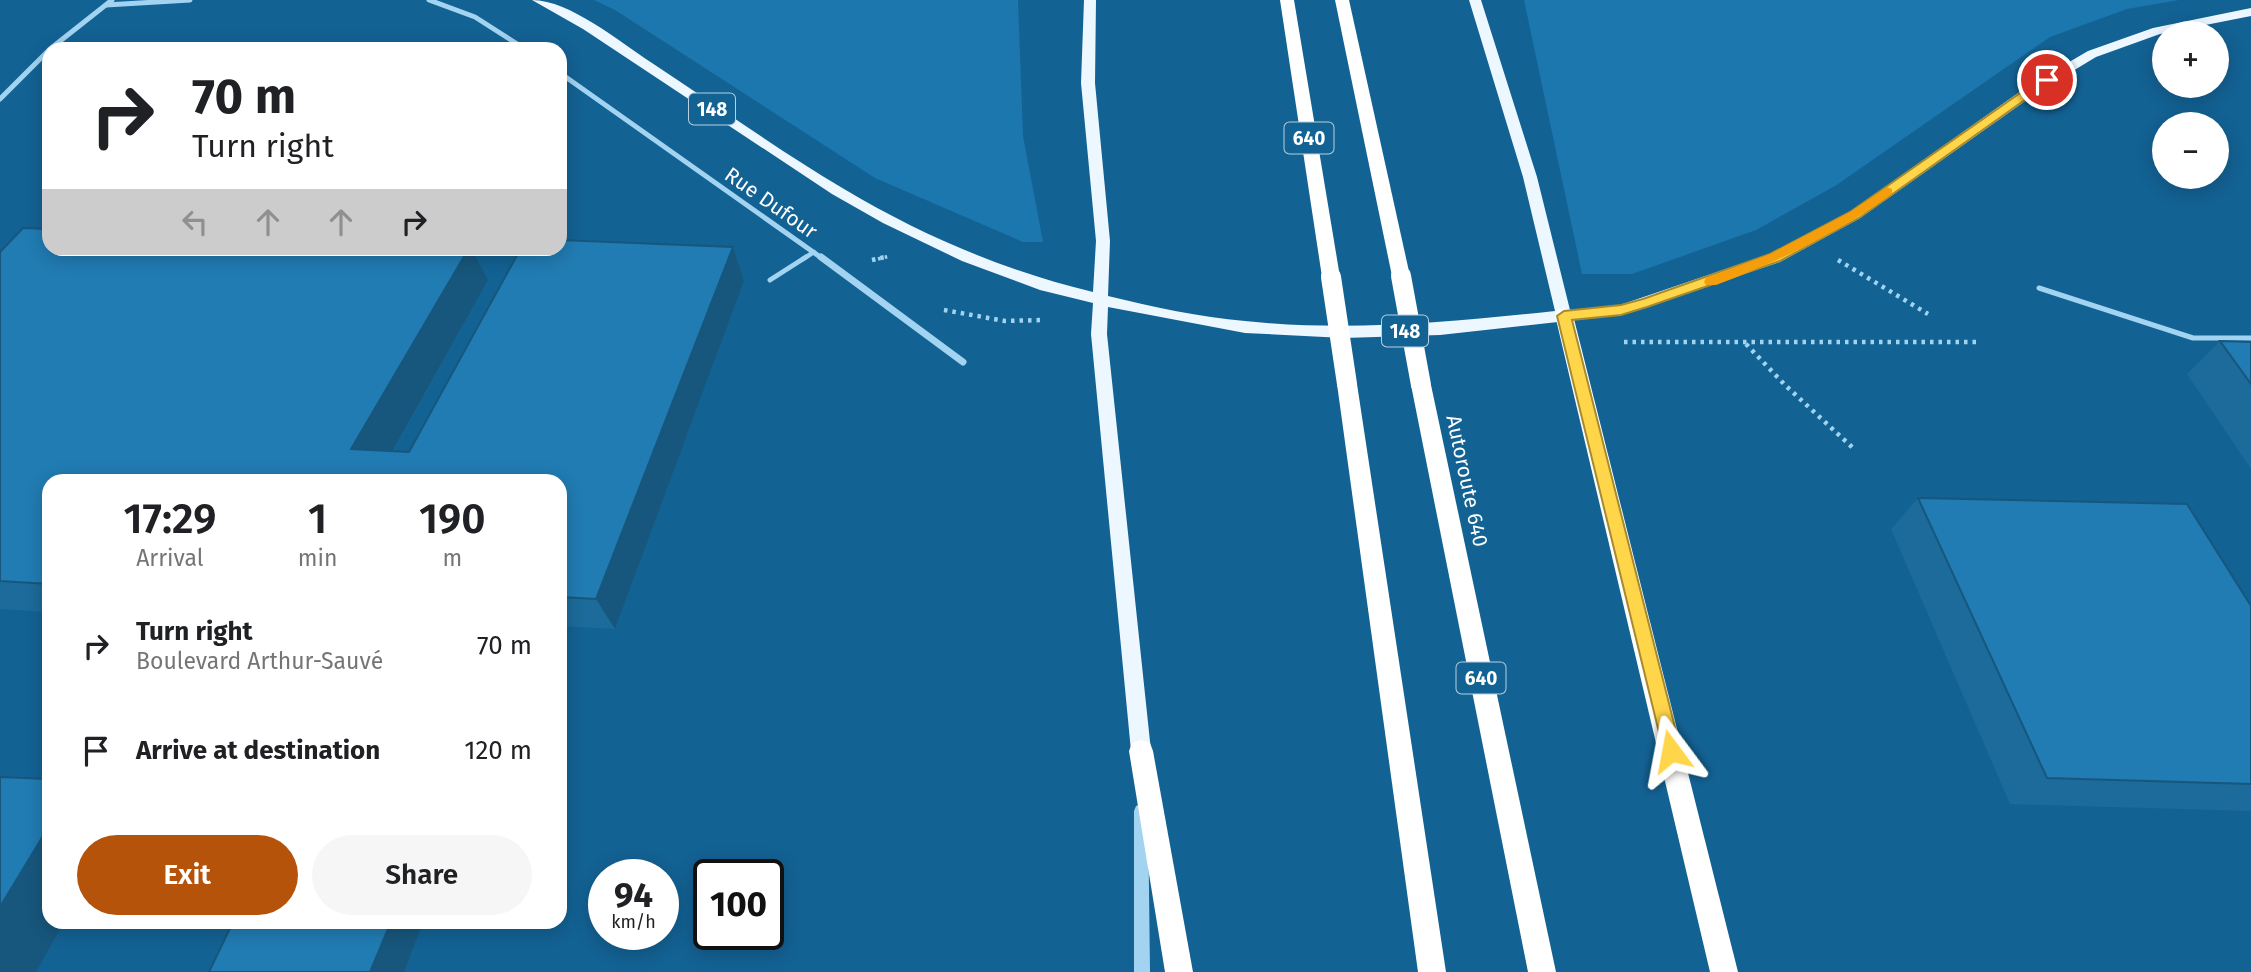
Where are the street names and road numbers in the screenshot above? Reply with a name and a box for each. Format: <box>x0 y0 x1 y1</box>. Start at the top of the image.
road number: 148 <box>689 94 735 124</box>
road number: 640 <box>1284 122 1334 154</box>
street label: Rue Dufour <box>720 162 822 244</box>
road number: 148 <box>1382 316 1428 346</box>
street label: Autoroute 640 <box>1440 413 1494 549</box>
road number: 640 <box>1456 663 1506 694</box>

